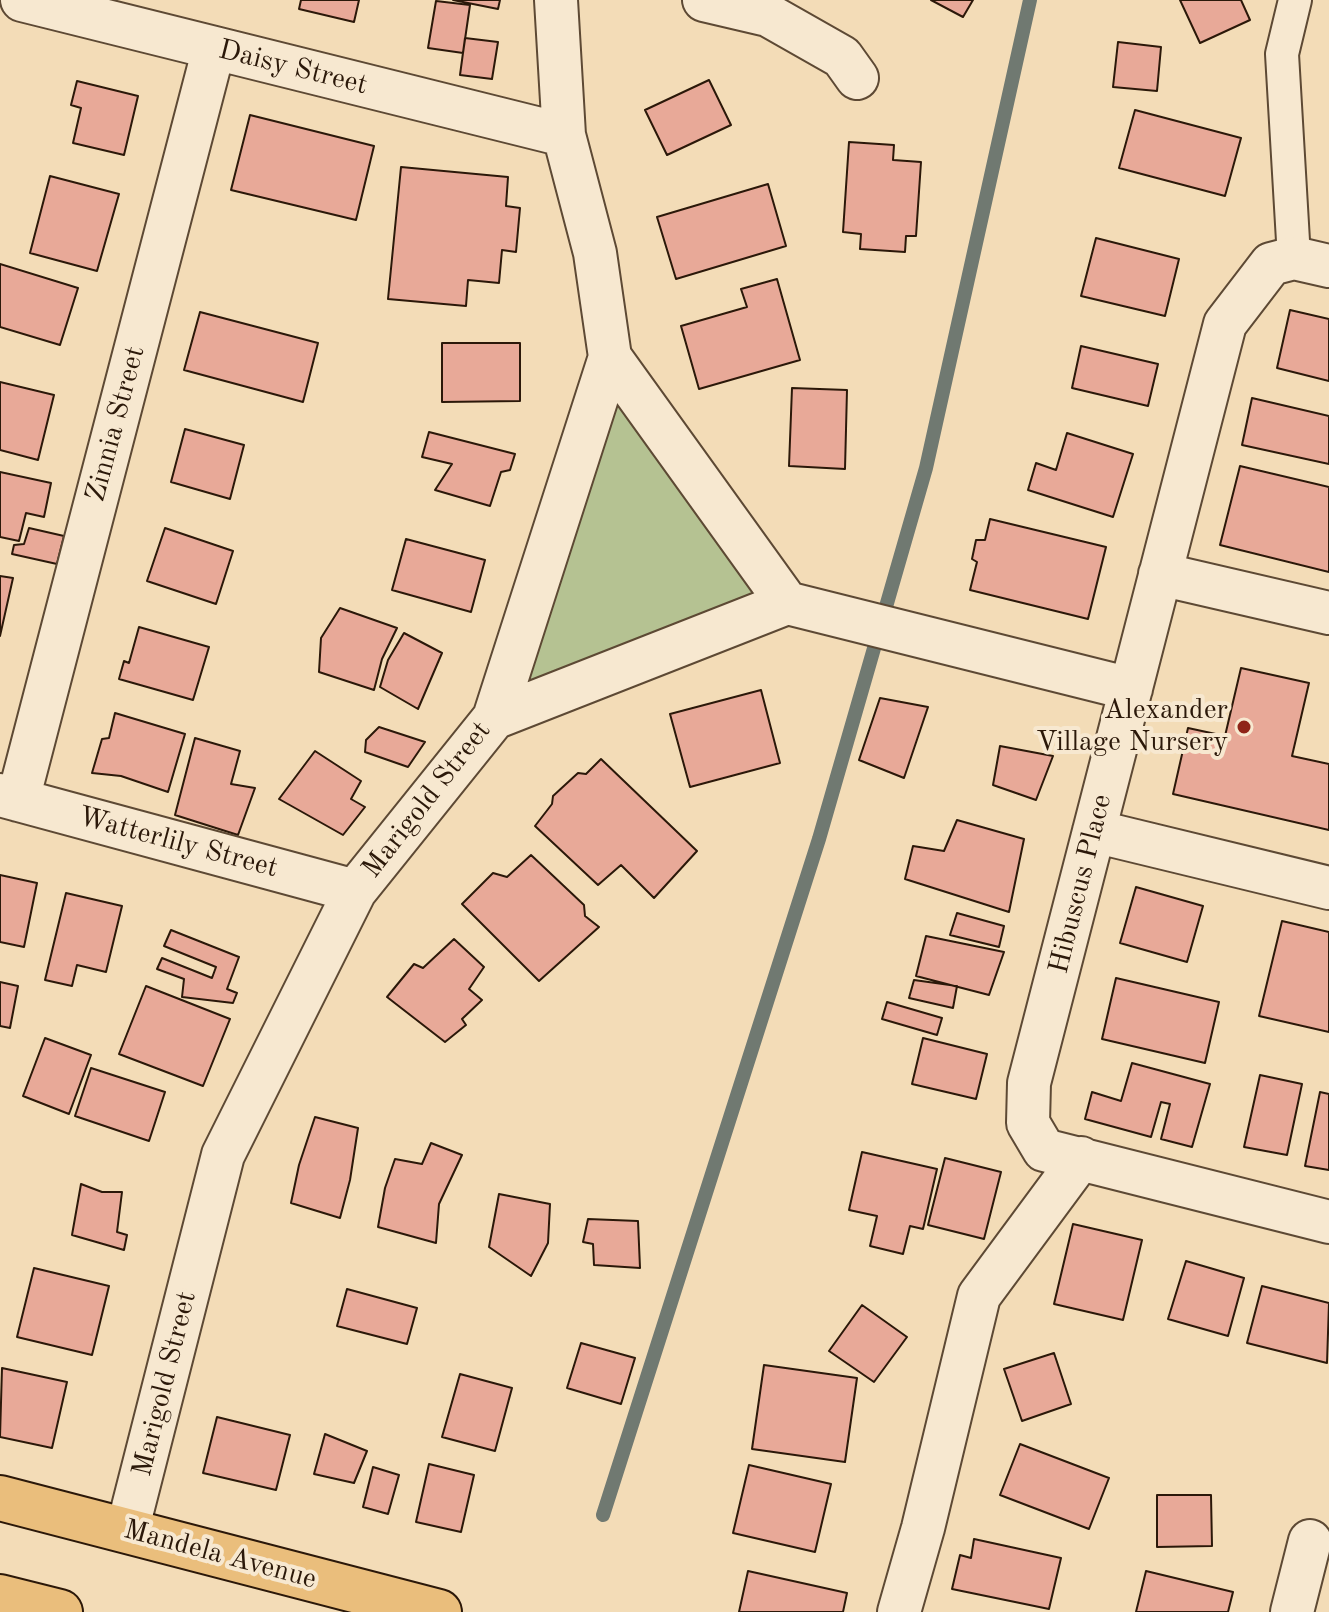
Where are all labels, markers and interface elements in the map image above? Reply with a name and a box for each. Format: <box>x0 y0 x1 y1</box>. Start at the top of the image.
street label: Daisy Street <box>215 33 371 103</box>
street label: Zinnia Street <box>79 343 153 505</box>
place label: Alexander Village Nursery <box>1036 694 1228 760</box>
street label: Marigold Street <box>355 715 499 885</box>
marker: Alexander Village Nursery <box>1235 718 1253 736</box>
street label: Hibuscus Place <box>1042 791 1120 977</box>
street label: Watterlily Street <box>75 800 281 886</box>
street label: Marigold Street <box>126 1288 204 1480</box>
street label: Mandela Avenue <box>120 1513 320 1597</box>

